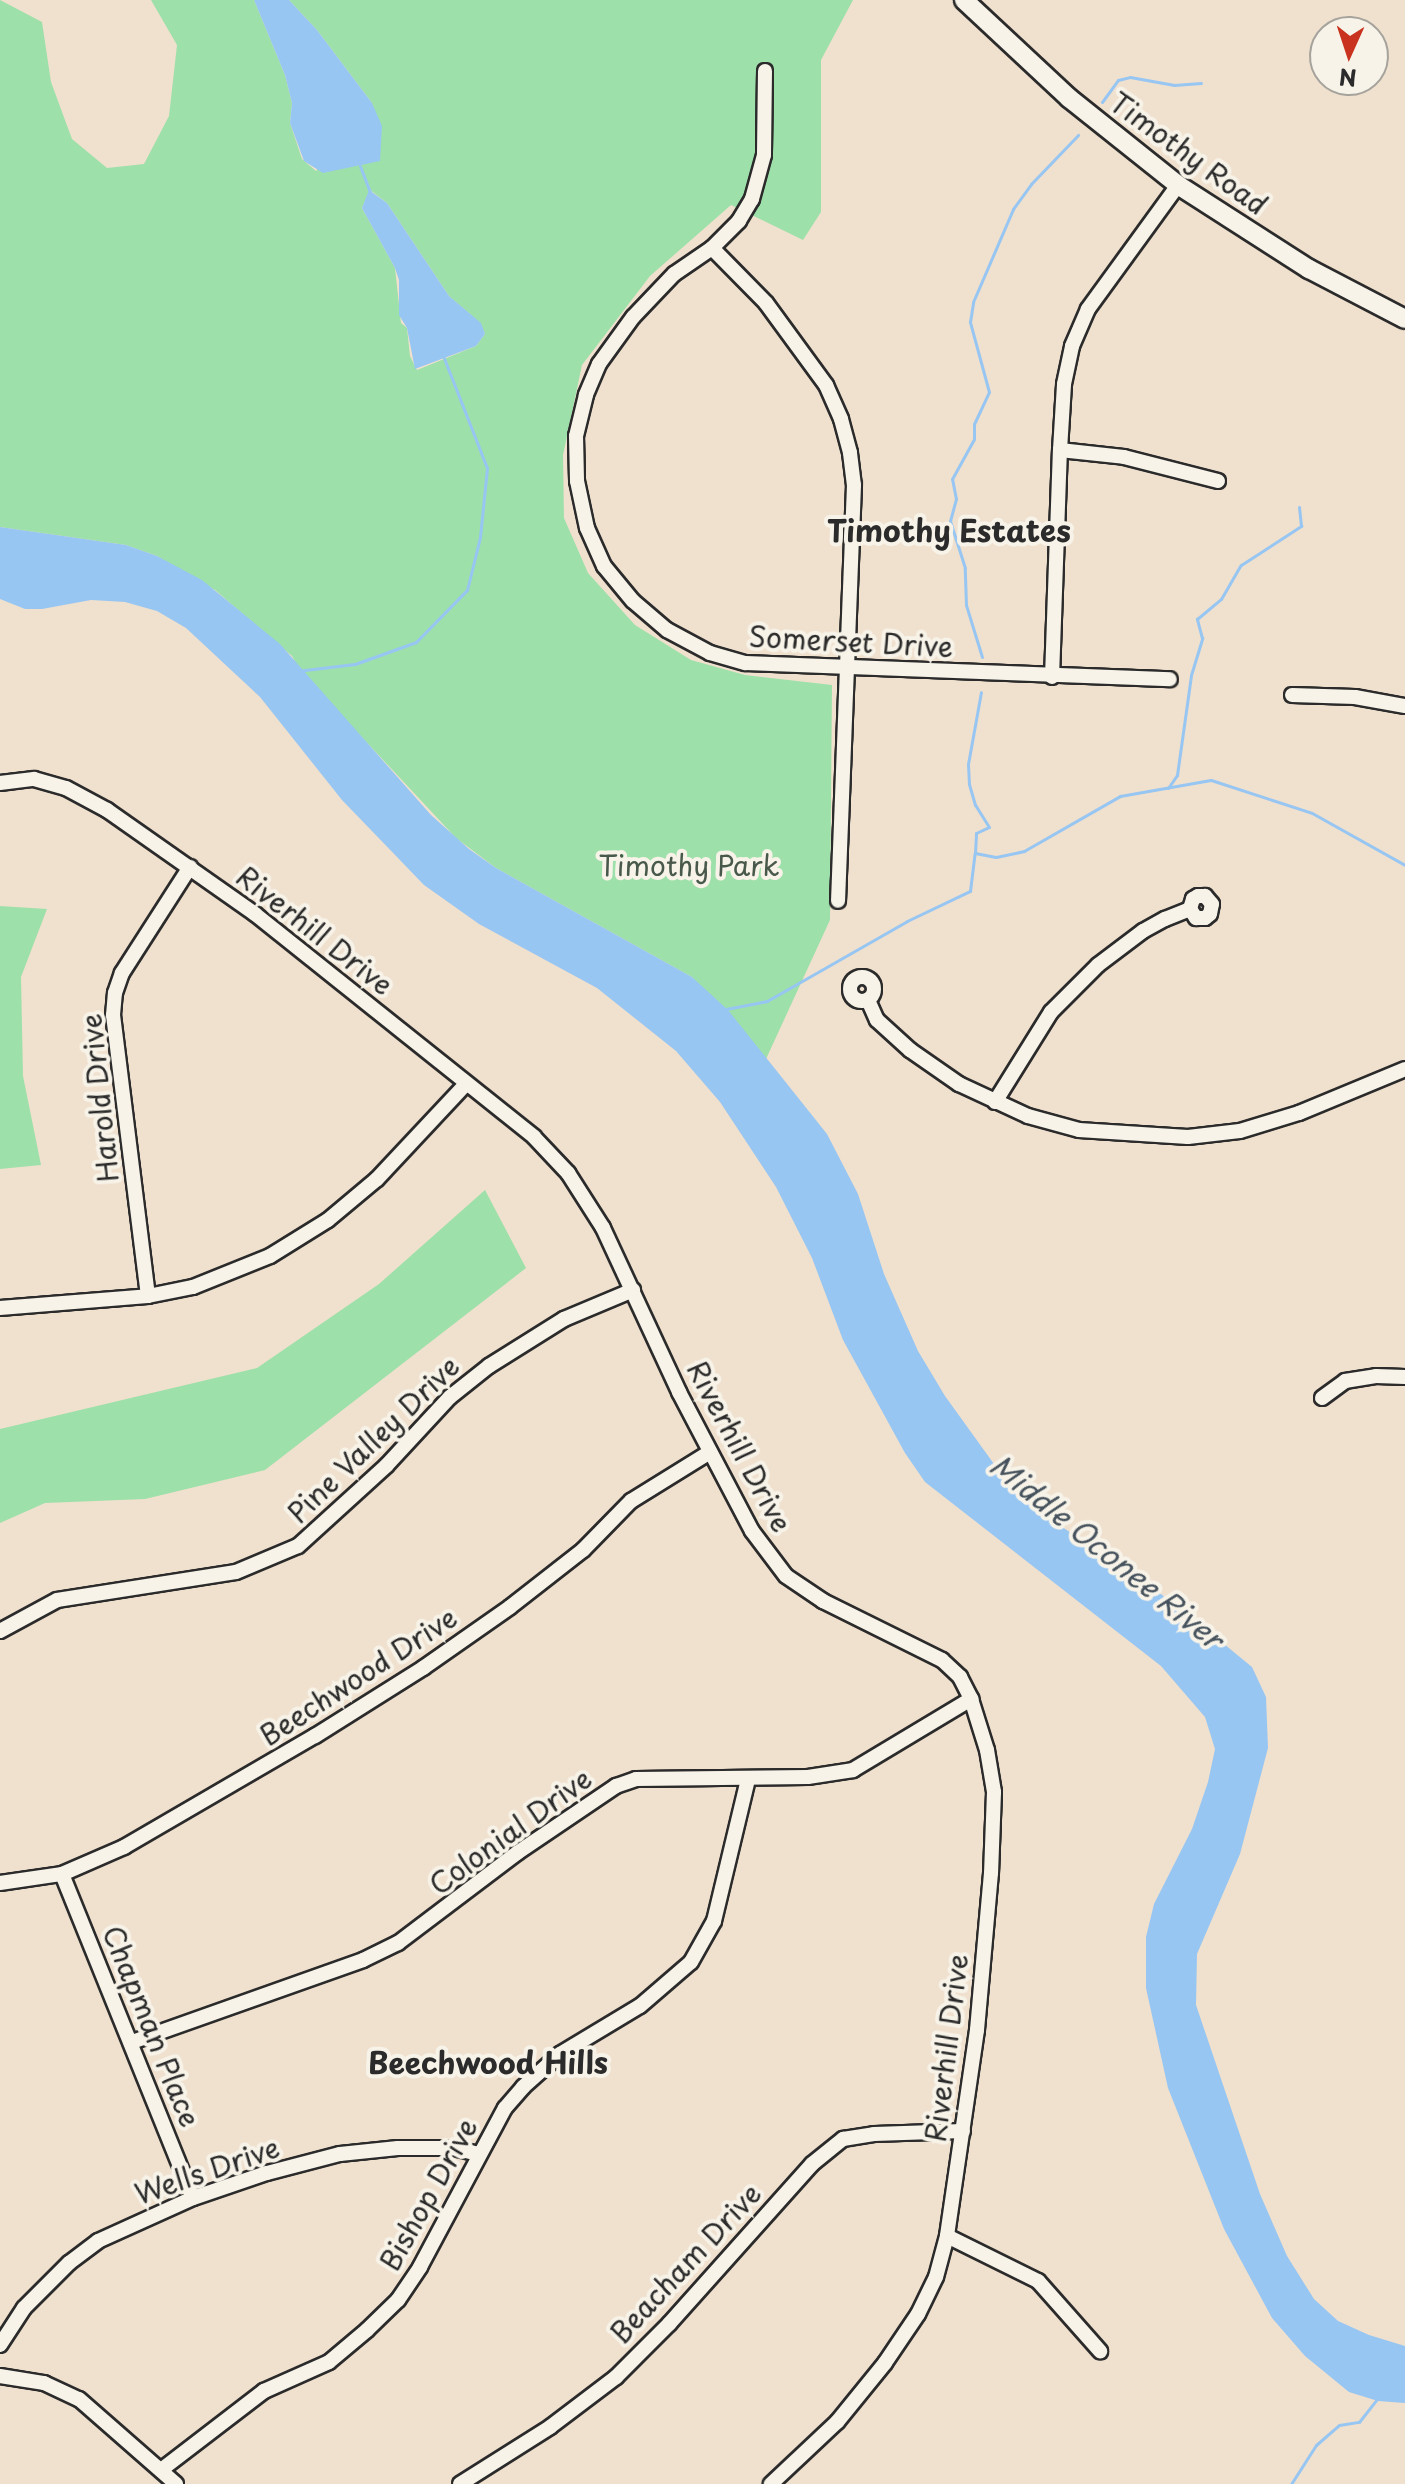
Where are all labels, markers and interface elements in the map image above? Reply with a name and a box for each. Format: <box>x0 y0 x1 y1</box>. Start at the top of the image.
north arrow <box>1309 16 1389 96</box>
text: N <box>1338 62 1357 95</box>
street label: Timothy Road <box>1103 84 1275 222</box>
district label: Timothy Estates <box>825 512 1073 548</box>
street label: Somerset Drive <box>747 619 955 663</box>
park label: Timothy Park <box>597 848 781 882</box>
street label: Riverhill Drive <box>230 858 400 1002</box>
street label: Harold Drive <box>73 1011 125 1185</box>
street label: Pine Valley Drive <box>280 1348 466 1530</box>
street label: Riverhill Drive <box>681 1354 799 1538</box>
water label: Middle Oconee River <box>981 1444 1233 1658</box>
street label: Beechwood Drive <box>253 1599 463 1753</box>
street label: Colonial Drive <box>423 1761 597 1901</box>
street label: Chapman Place <box>97 1921 207 2131</box>
street label: Riverhill Drive <box>918 1952 974 2144</box>
district label: Beechwood Hills <box>368 2044 608 2080</box>
street label: Bishop Drive <box>372 2112 484 2276</box>
street label: Wells Drive <box>130 2130 284 2210</box>
street label: Beacham Drive <box>603 2176 767 2350</box>

